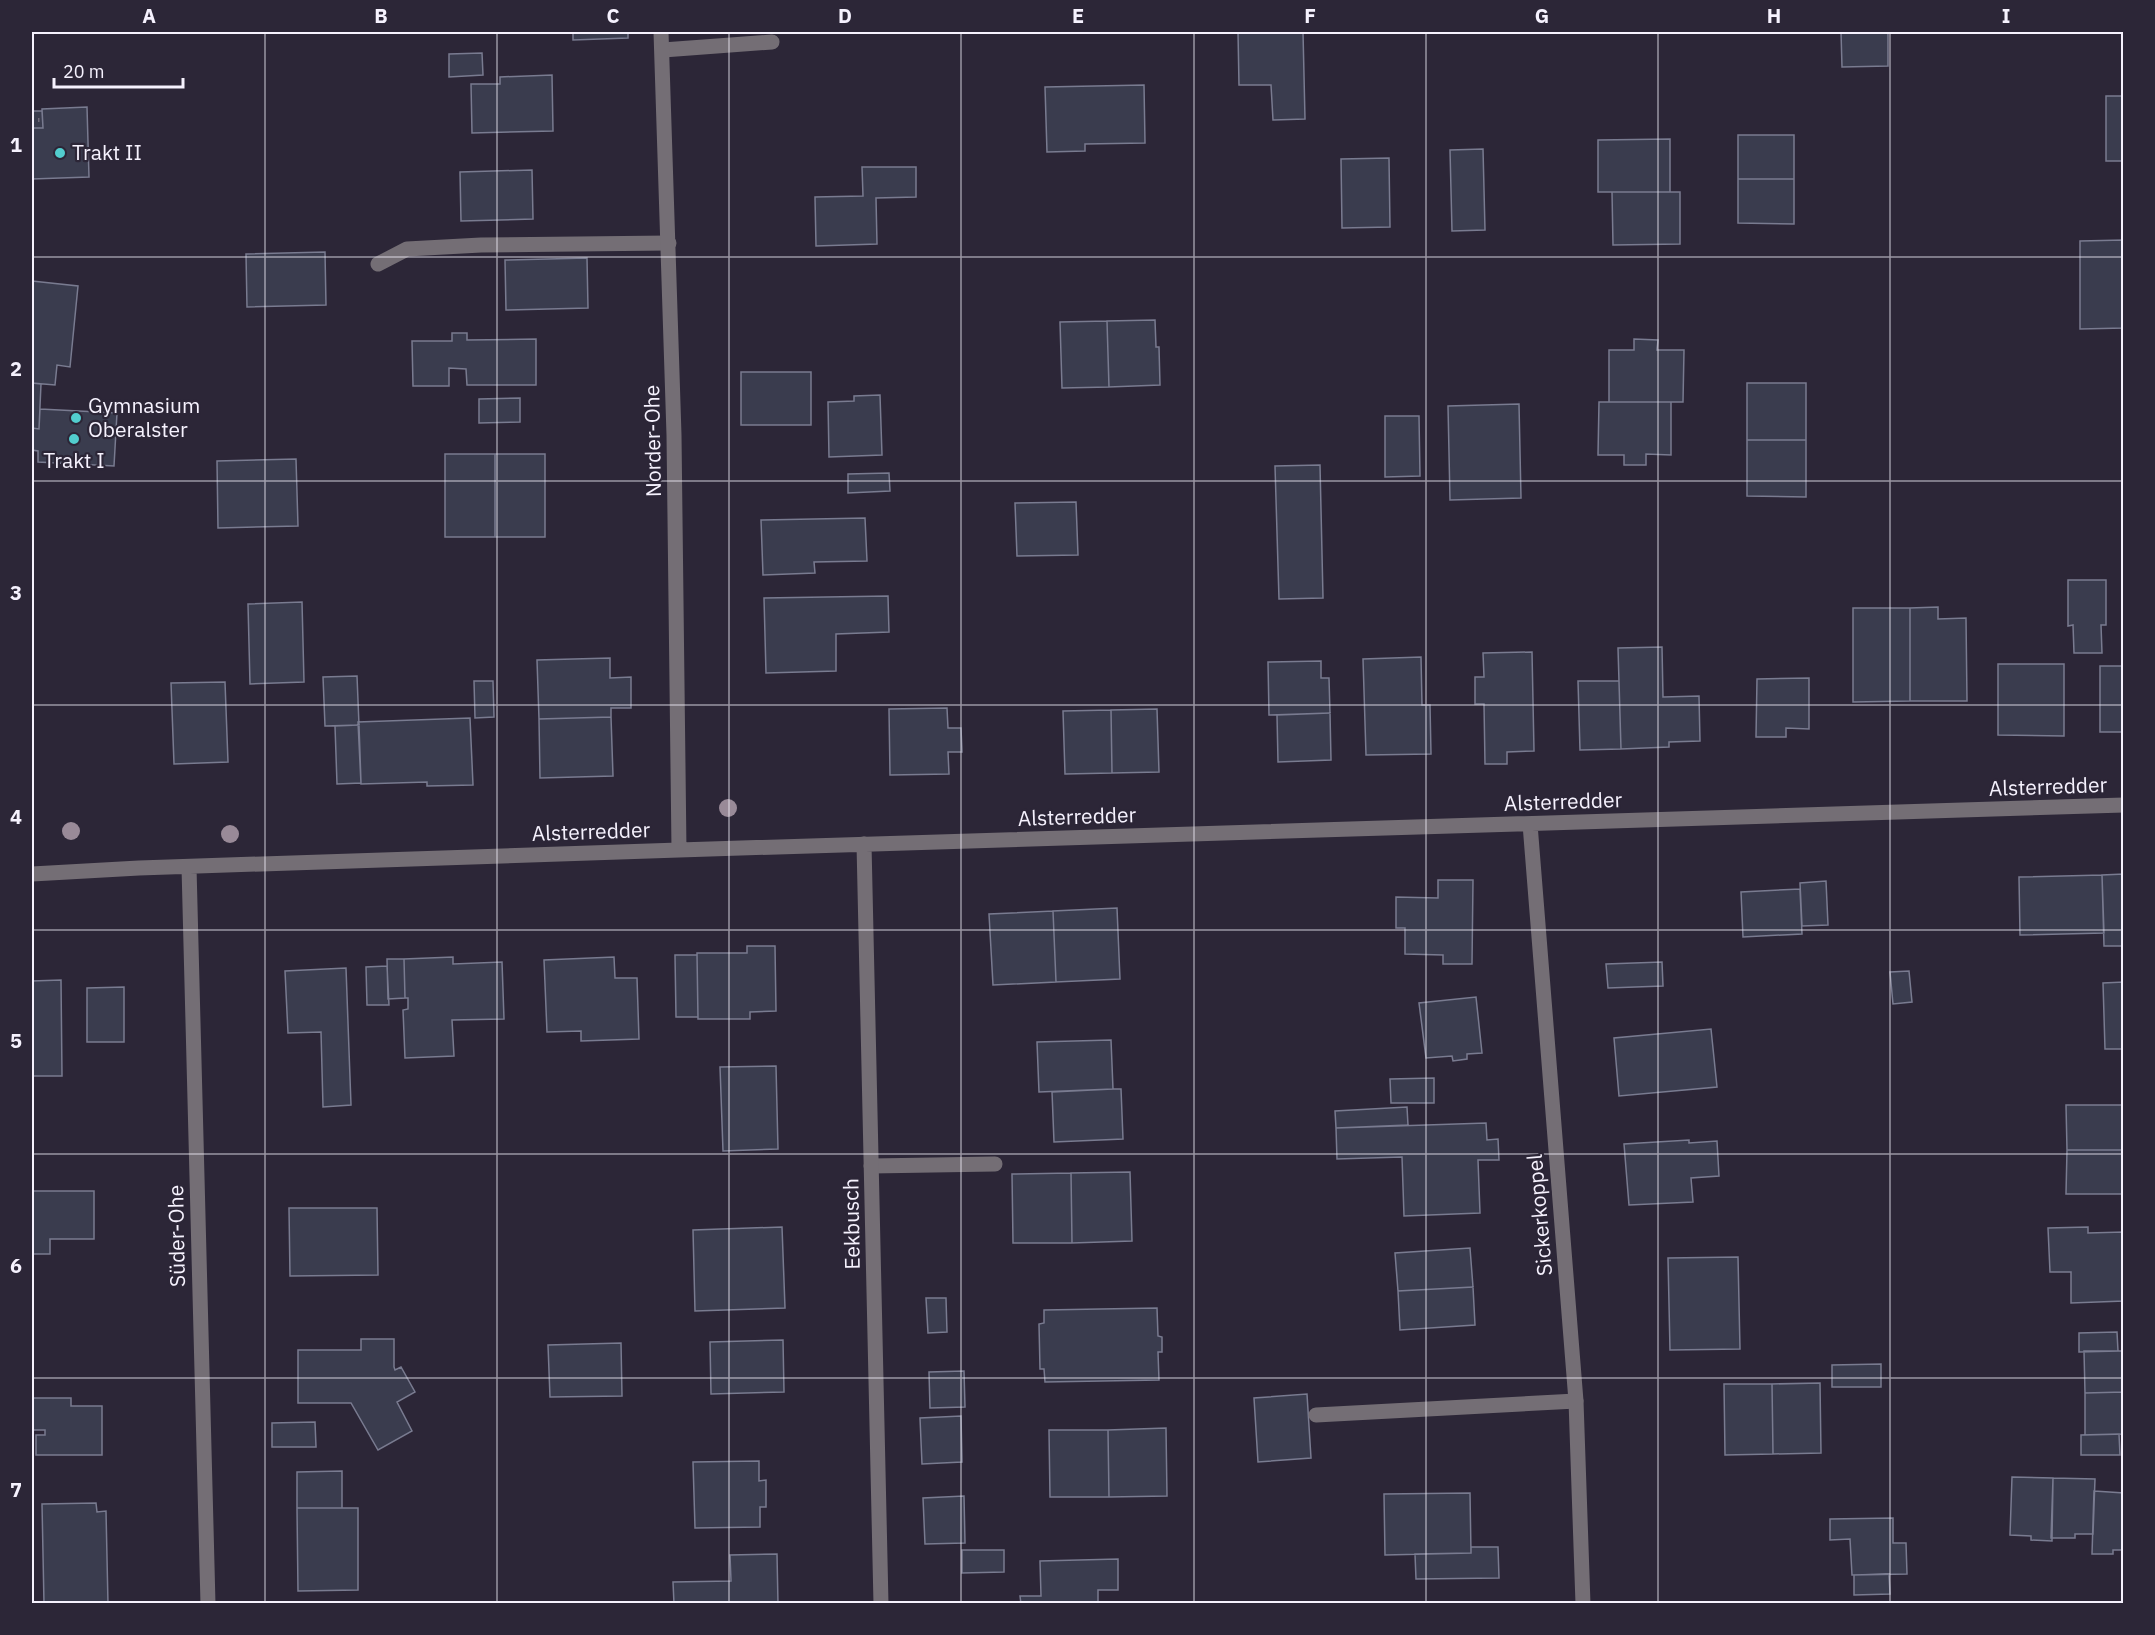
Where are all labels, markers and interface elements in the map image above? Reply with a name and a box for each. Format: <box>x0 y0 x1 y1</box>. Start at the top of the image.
text: A <box>142 2 156 29</box>
text: B <box>374 2 388 29</box>
text: C <box>606 2 620 29</box>
text: D <box>838 2 852 29</box>
text: E <box>1072 2 1084 29</box>
text: F <box>1304 2 1316 29</box>
text: G <box>1535 2 1549 29</box>
text: H <box>1767 2 1781 29</box>
text: I <box>2002 2 2010 29</box>
scale bar <box>54 51 183 89</box>
text: 20 m <box>63 60 105 83</box>
text: 1 <box>10 131 22 158</box>
place label: Trakt II <box>72 138 142 166</box>
marker: Trakt II <box>53 146 67 160</box>
text: 2 <box>10 355 22 382</box>
street label: Norder-Ohe <box>637 385 667 497</box>
place label: Gymnasium Oberalster <box>88 391 200 443</box>
marker: Gymnasium Oberalster <box>69 411 83 425</box>
marker: Trakt I <box>67 432 81 446</box>
place label: Trakt I <box>43 446 105 474</box>
text: 3 <box>10 579 22 606</box>
street label: Alsterredder <box>1988 770 2108 802</box>
street label: Alsterredder <box>1503 785 1623 817</box>
street label: Alsterredder <box>1017 800 1137 832</box>
text: 4 <box>10 803 22 830</box>
street label: Alsterredder <box>531 815 651 847</box>
text: 5 <box>10 1027 22 1054</box>
street label: Sickerkoppel <box>1520 1153 1558 1277</box>
street label: Eekbusch <box>836 1178 866 1270</box>
street label: Süder-Ohe <box>161 1185 191 1287</box>
text: 6 <box>10 1252 22 1279</box>
text: 7 <box>10 1476 22 1503</box>

